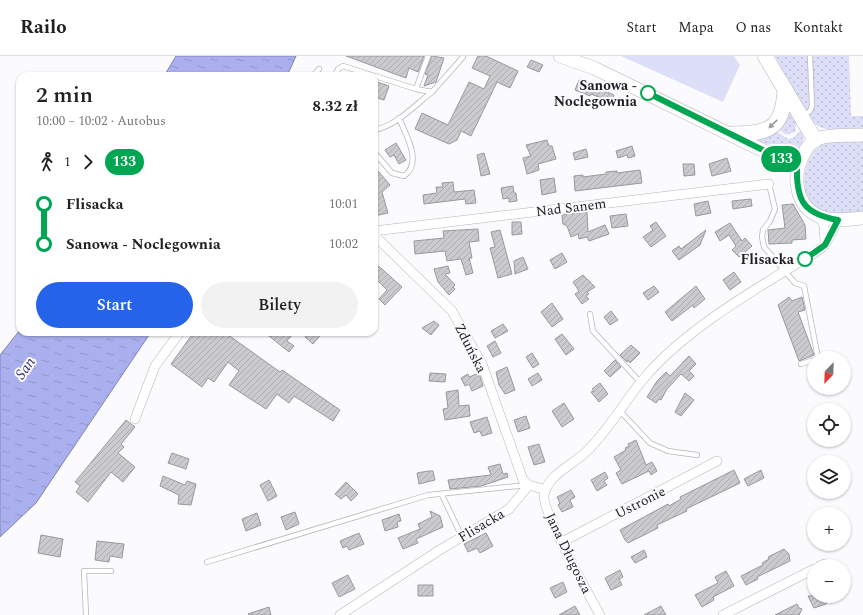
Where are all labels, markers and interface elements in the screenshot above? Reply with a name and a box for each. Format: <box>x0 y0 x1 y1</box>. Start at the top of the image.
text: Railo <box>20 13 67 42</box>
text: Start <box>626 17 656 38</box>
text: Mapa <box>678 17 714 38</box>
text: O nas <box>736 17 771 38</box>
text: Kontakt <box>793 17 843 38</box>
place label: Sanowa - Noclegownia <box>554 75 638 112</box>
text: 2 min <box>36 79 93 112</box>
marker: Sanowa - Noclegownia <box>640 85 656 101</box>
text: 8.32 zł <box>313 95 358 118</box>
text: 10:00 – 10:02 · Autobus <box>36 111 166 131</box>
one-way arrow <box>768 120 778 129</box>
line badge: 133 <box>758 146 804 172</box>
text: 133 <box>769 148 793 169</box>
icon: walk <box>36 151 58 173</box>
icon: forward <box>77 151 99 173</box>
text: 133 <box>113 151 136 172</box>
text: 1 <box>64 152 71 172</box>
text: Flisacka <box>66 193 123 216</box>
street label: Nad Sanem <box>535 193 607 222</box>
text: 10:01 <box>329 194 358 214</box>
text: Sanowa - Noclegownia <box>66 233 221 256</box>
text: 10:02 <box>329 234 358 254</box>
place label: Flisacka <box>740 249 795 270</box>
marker: Flisacka <box>797 251 813 267</box>
button: Start <box>36 282 193 328</box>
button: Bilety <box>201 282 358 328</box>
street label: Zduńska <box>449 320 492 377</box>
north arrow <box>807 351 851 395</box>
map controls <box>807 351 851 603</box>
water label: San <box>9 352 41 384</box>
button: locate <box>807 403 851 447</box>
button: layers <box>807 455 851 499</box>
street label: Ustronie <box>611 481 669 524</box>
street label: Flisacka <box>454 503 509 548</box>
button: + <box>807 507 851 551</box>
street label: Jana Długosza <box>540 509 597 597</box>
button: − <box>807 559 851 603</box>

